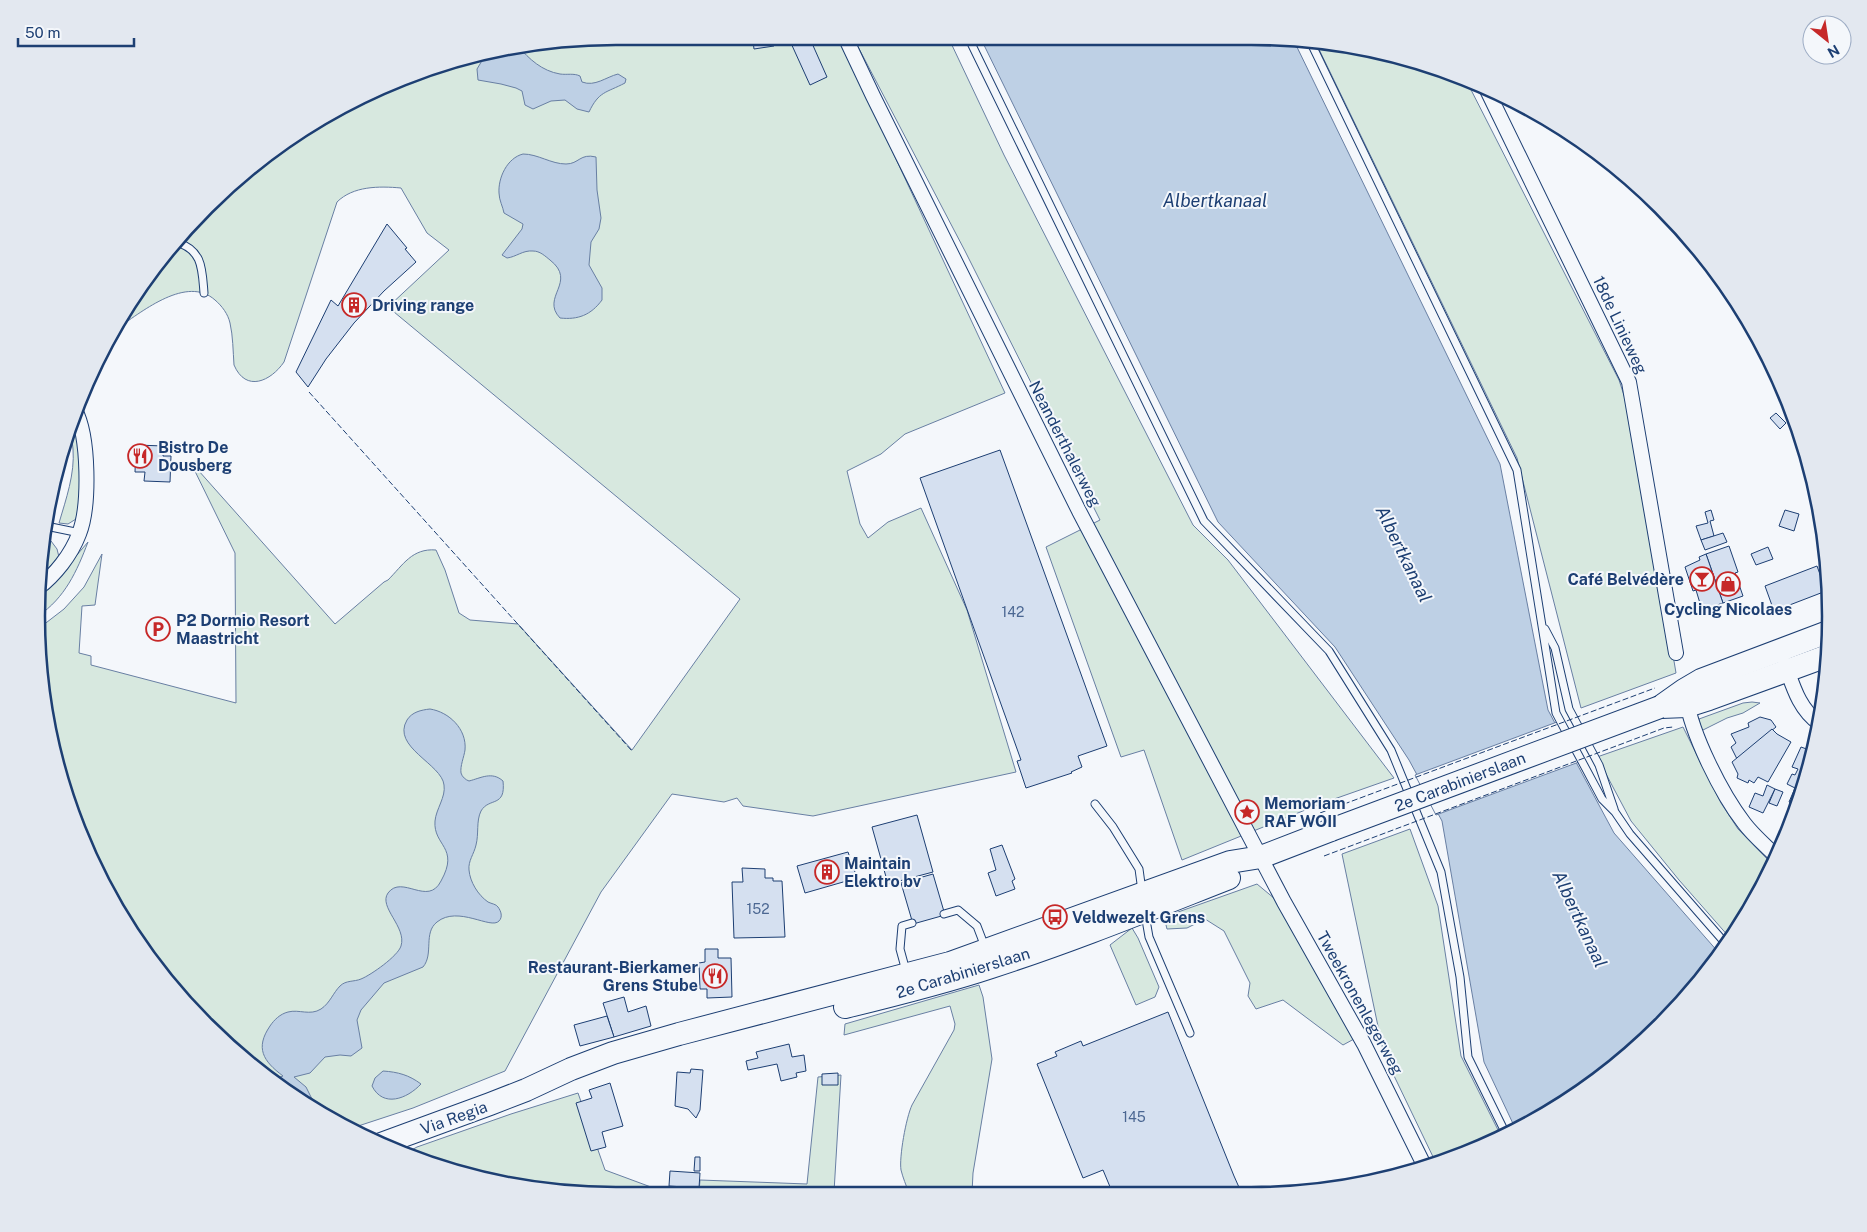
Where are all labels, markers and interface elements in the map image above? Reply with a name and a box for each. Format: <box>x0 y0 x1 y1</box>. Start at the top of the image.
scale bar <box>18 15 134 47</box>
north arrow <box>1802 15 1852 65</box>
text: 50 m <box>25 24 60 41</box>
text: N <box>1825 42 1842 61</box>
water label: Albertkanaal <box>1163 190 1267 211</box>
street label: 18de Linieweg <box>1589 273 1651 377</box>
building icon: Driving range <box>341 292 367 318</box>
place label: Driving range <box>372 296 474 315</box>
street label: Neanderthalerweg <box>1025 378 1105 510</box>
place label: Bistro De Dousberg <box>158 438 232 475</box>
restaurant icon: Bistro De Dousberg <box>127 443 153 469</box>
water label: Albertkanaal <box>1372 502 1436 606</box>
bar icon: Café Belvédère <box>1689 566 1715 592</box>
place label: Café Belvédère <box>1568 570 1684 589</box>
shop icon: Cycling Nicolaes <box>1715 571 1741 597</box>
place label: Cycling Nicolaes <box>1664 600 1792 619</box>
house number: 142 <box>1002 604 1024 620</box>
place label: P2 Dormio Resort Maastricht <box>176 611 310 648</box>
parking icon: P2 Dormio Resort Maastricht <box>145 616 171 642</box>
street label: 2e Carabinierslaan <box>1392 748 1528 816</box>
place label: Memoriam RAF WOII <box>1264 794 1345 831</box>
place icon: Memoriam RAF WOII <box>1234 799 1260 825</box>
place label: Maintain Elektro bv <box>844 854 922 891</box>
building icon: Maintain Elektro bv <box>814 859 840 885</box>
water label: Albertkanaal <box>1548 867 1612 971</box>
house number: 152 <box>746 901 770 917</box>
bus stop icon: Veldwezelt Grens <box>1042 904 1068 930</box>
place label: Veldwezelt Grens <box>1072 908 1205 927</box>
street label: Tweekronenlegerweg <box>1313 928 1407 1078</box>
street label: 2e Carabinierslaan <box>894 944 1032 1002</box>
place label: Restaurant-Bierkamer Grens Stube <box>528 958 698 995</box>
restaurant icon: Restaurant-Bierkamer Grens Stube <box>702 963 728 989</box>
street label: Via Regia <box>418 1097 490 1139</box>
house number: 145 <box>1122 1109 1146 1125</box>

